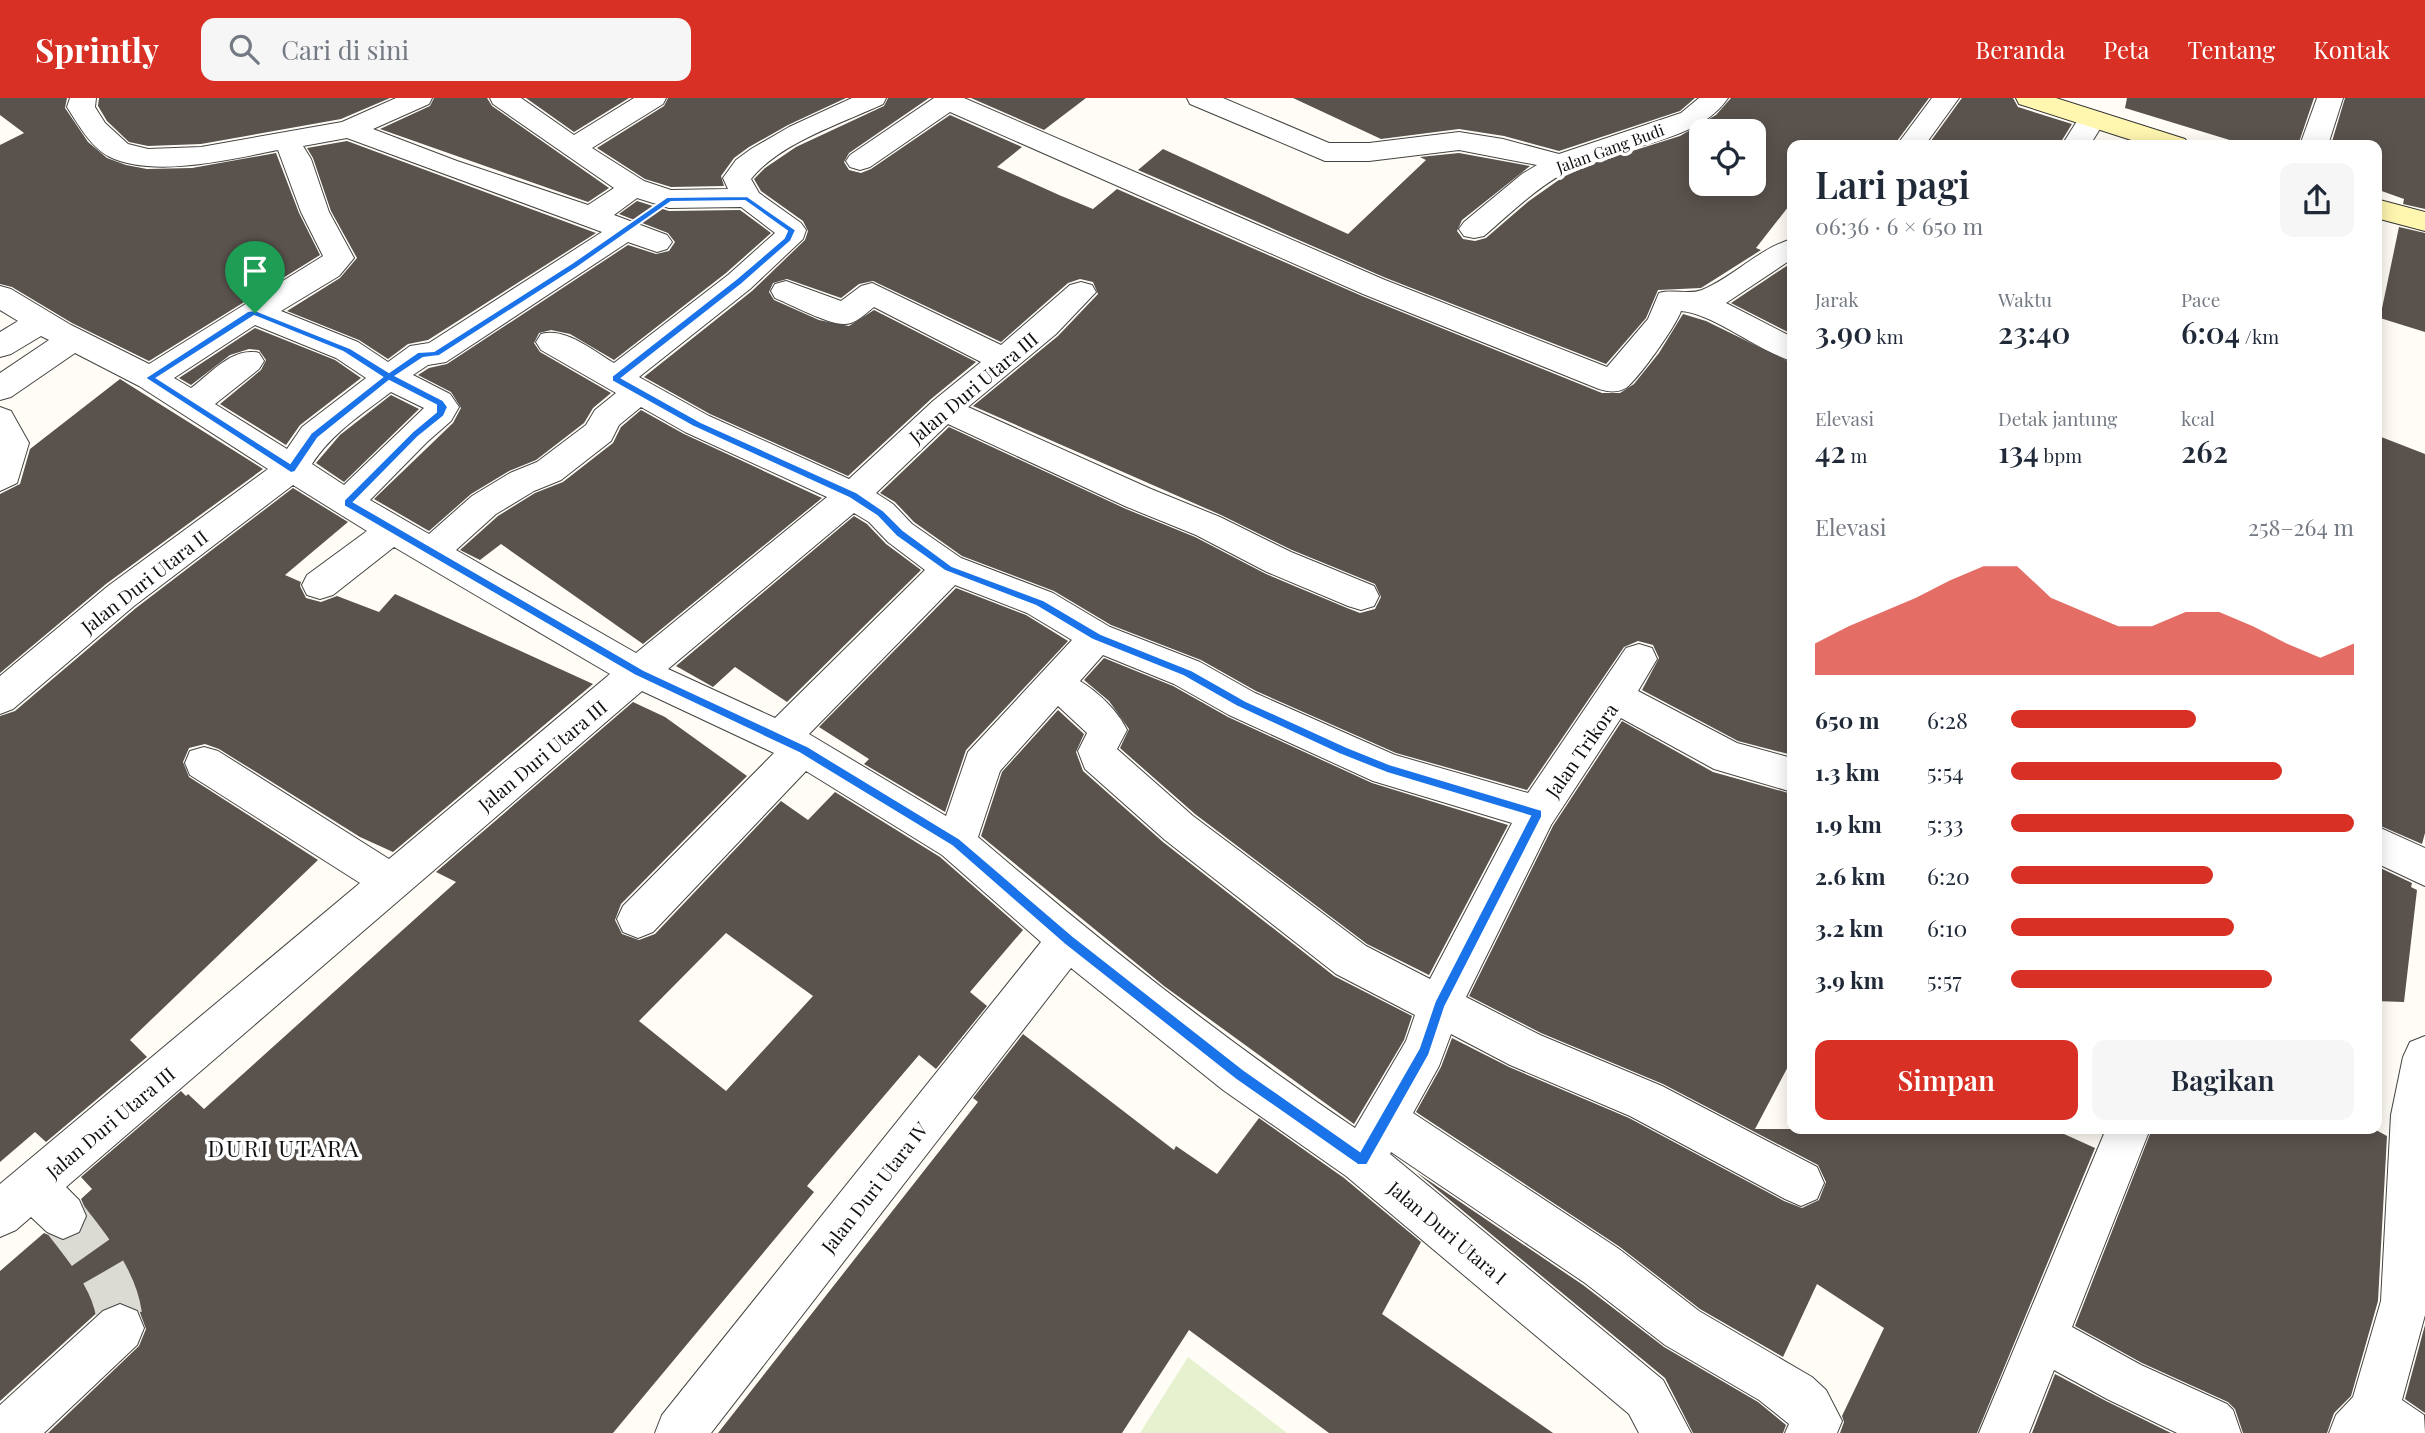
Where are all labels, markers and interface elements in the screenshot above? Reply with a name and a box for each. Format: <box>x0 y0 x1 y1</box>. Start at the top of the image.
search box <box>201 18 691 81</box>
text: Sprintly <box>35 27 159 71</box>
icon: search <box>225 30 263 68</box>
text: Cari di sini <box>281 32 409 67</box>
text: Beranda <box>1975 33 2065 65</box>
text: Peta <box>2103 33 2150 65</box>
text: Tentang <box>2188 33 2275 65</box>
text: Kontak <box>2313 33 2390 65</box>
street label: Jalan Gang Budi <box>1552 119 1667 178</box>
map controls <box>1689 119 1766 196</box>
button: locate <box>1689 119 1766 196</box>
text: Lari pagi <box>1815 158 1970 209</box>
button: share <box>2280 163 2354 237</box>
text: 06:36 · 6 × 650 m <box>1815 210 1983 241</box>
pin <box>225 241 285 313</box>
icon: arrive <box>236 252 274 290</box>
text: Jarak <box>1815 286 1859 312</box>
text: Waktu <box>1998 286 2052 312</box>
text: Pace <box>2181 286 2220 312</box>
text: 3.90 <box>1815 312 1872 352</box>
text: 23:40 <box>1998 312 2070 352</box>
text: 6:04 <box>2181 312 2240 352</box>
text: km <box>1872 323 1904 349</box>
text: /km <box>2240 323 2279 349</box>
street label: Jalan Duri Utara III <box>902 325 1043 449</box>
text: Elevasi <box>1815 405 1874 431</box>
text: Detak jantung <box>1998 405 2117 431</box>
text: kcal <box>2181 405 2215 431</box>
text: 42 <box>1815 431 1846 471</box>
text: 134 <box>1998 431 2039 471</box>
text: 262 <box>2181 431 2228 471</box>
text: m <box>1846 442 1867 468</box>
text: bpm <box>2039 442 2082 468</box>
text: Elevasi <box>1815 511 1886 542</box>
text: 258–264 m <box>2248 511 2354 542</box>
street label: Jalan Duri Utara II <box>74 523 213 639</box>
street label: Jalan Duri Utara III <box>471 693 612 817</box>
street label: Jalan Trikora <box>1538 697 1623 803</box>
text: 650 m <box>1815 704 1879 735</box>
text: 6:28 <box>1927 704 1968 735</box>
text: 1.3 km <box>1815 756 1880 787</box>
text: 5:54 <box>1927 756 1964 787</box>
text: 1.9 km <box>1815 808 1882 839</box>
text: 5:33 <box>1927 808 1963 839</box>
text: 2.6 km <box>1815 860 1886 891</box>
text: 6:20 <box>1927 860 1970 891</box>
text: 3.2 km <box>1815 912 1884 943</box>
text: 6:10 <box>1927 912 1967 943</box>
text: 3.9 km <box>1815 964 1884 995</box>
text: 5:57 <box>1927 964 1962 995</box>
button: Simpan <box>1815 1040 2078 1120</box>
button: Bagikan <box>2092 1040 2354 1120</box>
street label: Jalan Duri Utara III <box>39 1060 180 1184</box>
street label: Jalan Duri Utara IV <box>814 1115 934 1259</box>
district label: DURI UTARA <box>208 1132 360 1163</box>
street label: Jalan Duri Utara I <box>1382 1174 1513 1289</box>

